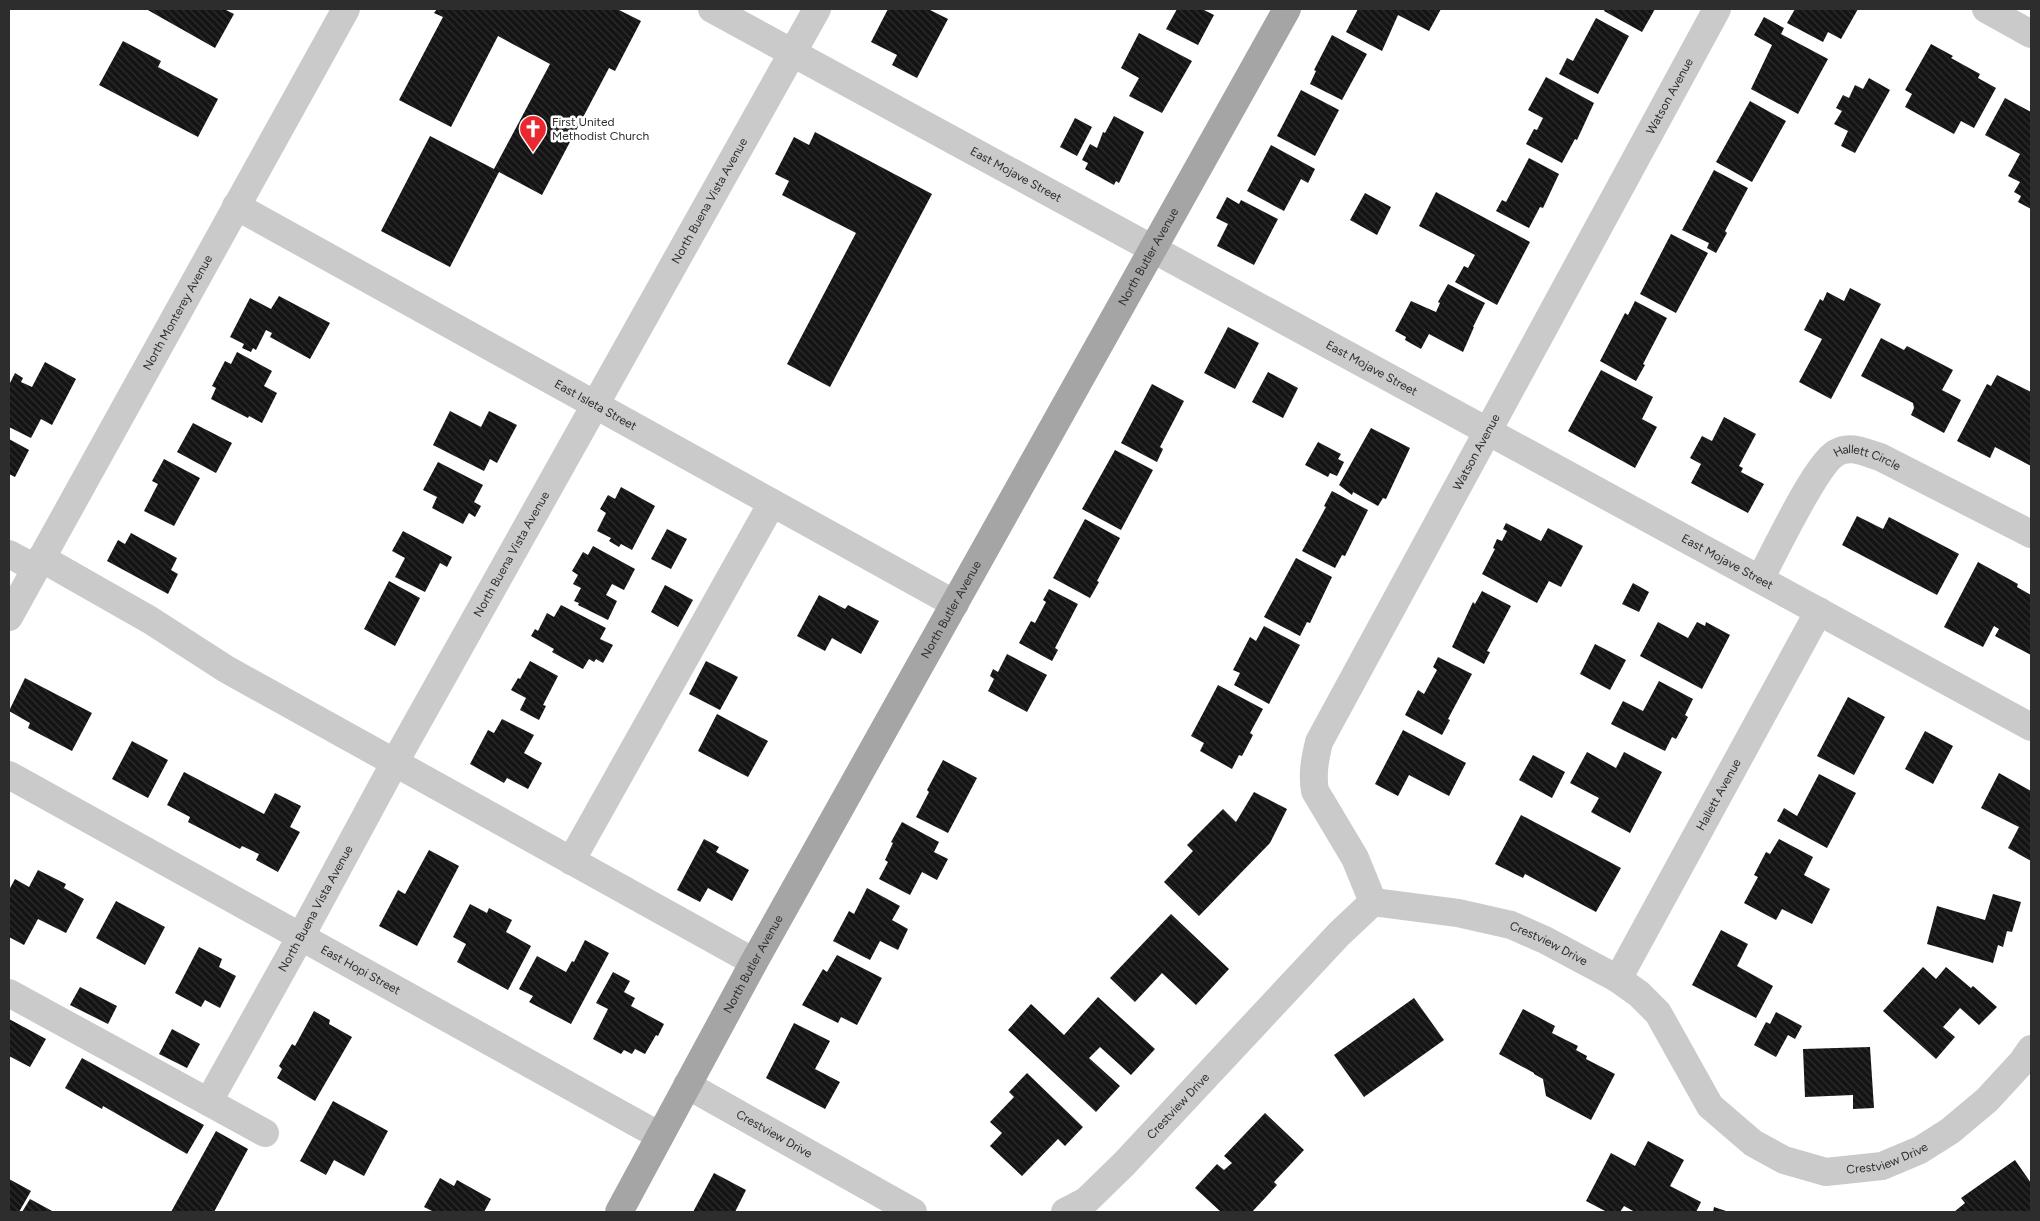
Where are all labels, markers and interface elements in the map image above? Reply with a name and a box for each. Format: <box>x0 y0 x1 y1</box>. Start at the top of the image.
street label: Watson Avenue <box>1643 55 1696 137</box>
church icon: First United Methodist Church <box>518 114 548 153</box>
place label: First United Methodist Church <box>552 115 649 143</box>
street label: North Buena Vista Avenue <box>669 135 751 266</box>
street label: East Mojave Street <box>968 144 1064 205</box>
street label: North Butler Avenue <box>1115 205 1182 308</box>
street label: North Monterey Avenue <box>140 252 216 373</box>
street label: East Mojave Street <box>1323 338 1420 399</box>
street label: East Isleta Street <box>552 377 639 434</box>
street label: Watson Avenue <box>1450 411 1503 493</box>
street label: Hallett Circle <box>1831 442 1903 474</box>
street label: North Buena Vista Avenue <box>471 488 553 619</box>
street label: East Mojave Street <box>1679 531 1776 592</box>
street label: North Butler Avenue <box>918 558 984 661</box>
street label: Hallett Avenue <box>1693 756 1744 833</box>
street label: North Buena Vista Avenue <box>275 843 356 974</box>
street label: North Butler Avenue <box>721 912 786 1016</box>
street label: Crestview Drive <box>1508 918 1590 969</box>
street label: East Hopi Street <box>318 942 403 998</box>
street label: Crestview Drive <box>1144 1070 1213 1142</box>
street label: Crestview Drive <box>734 1107 815 1161</box>
street label: Crestview Drive <box>1846 1140 1931 1177</box>

